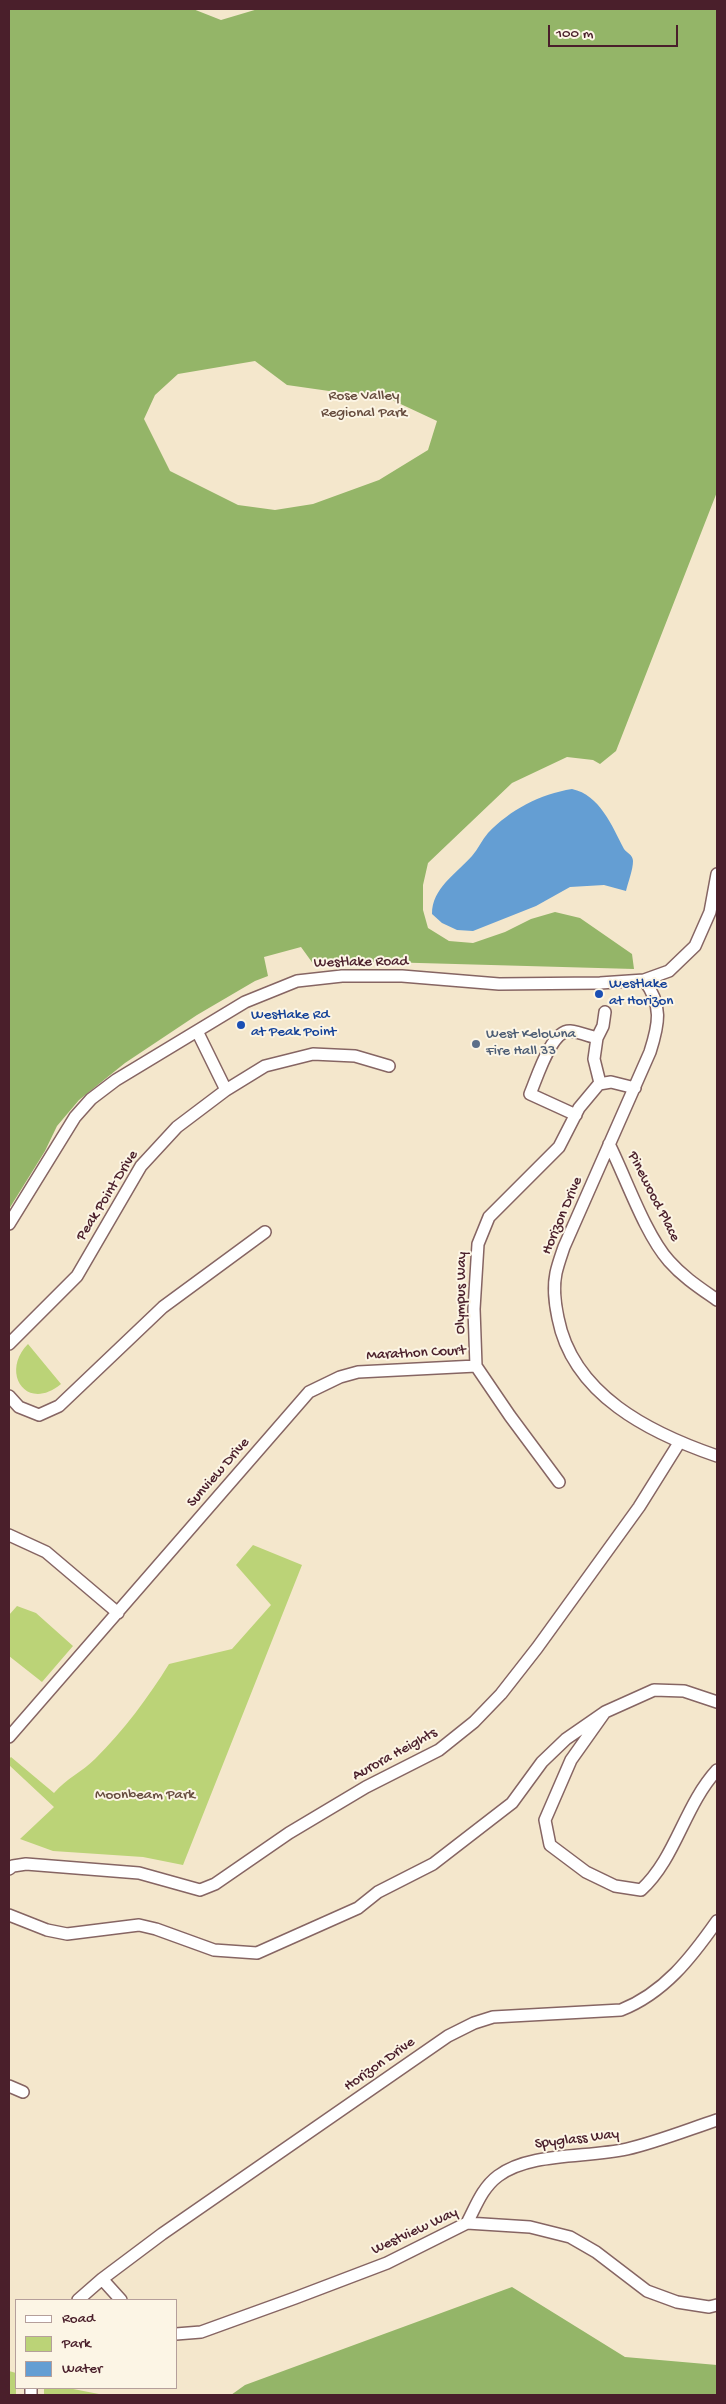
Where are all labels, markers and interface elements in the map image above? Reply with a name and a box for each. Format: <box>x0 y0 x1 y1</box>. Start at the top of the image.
scale bar <box>551 15 681 47</box>
text: 100 m <box>556 25 593 43</box>
park label: Rose Valley Regional Park <box>321 388 407 423</box>
street label: Westlake Road <box>314 953 408 973</box>
place label: Westlake at Horizon <box>609 976 673 1011</box>
marker: Westlake at Horizon <box>593 988 605 1000</box>
place label: Westlake Rd at Peak Point <box>251 1007 336 1042</box>
marker: Westlake Rd at Peak Point <box>235 1019 247 1031</box>
place label: West Kelowna Fire Hall 33 <box>486 1026 576 1061</box>
marker: West Kelowna Fire Hall 33 <box>470 1038 482 1050</box>
street label: Peak Point Drive <box>73 1147 143 1245</box>
street label: Pinewood Place <box>623 1149 683 1245</box>
street label: Horizon Drive <box>539 1174 587 1258</box>
street label: Olympus Way <box>452 1252 472 1334</box>
street label: Marathon Court <box>366 1342 466 1366</box>
street label: Sunview Drive <box>184 1434 254 1512</box>
street label: Aurora Heights <box>350 1724 440 1786</box>
park label: Moonbeam Park <box>95 1787 195 1805</box>
street label: Horizon Drive <box>341 2034 419 2096</box>
street label: Spyglass Way <box>534 2126 620 2154</box>
street label: Westview Way <box>369 2204 461 2260</box>
legend <box>15 2299 178 2389</box>
text: Road <box>62 2310 95 2328</box>
text: Park <box>62 2335 91 2353</box>
text: Water <box>62 2360 102 2378</box>

